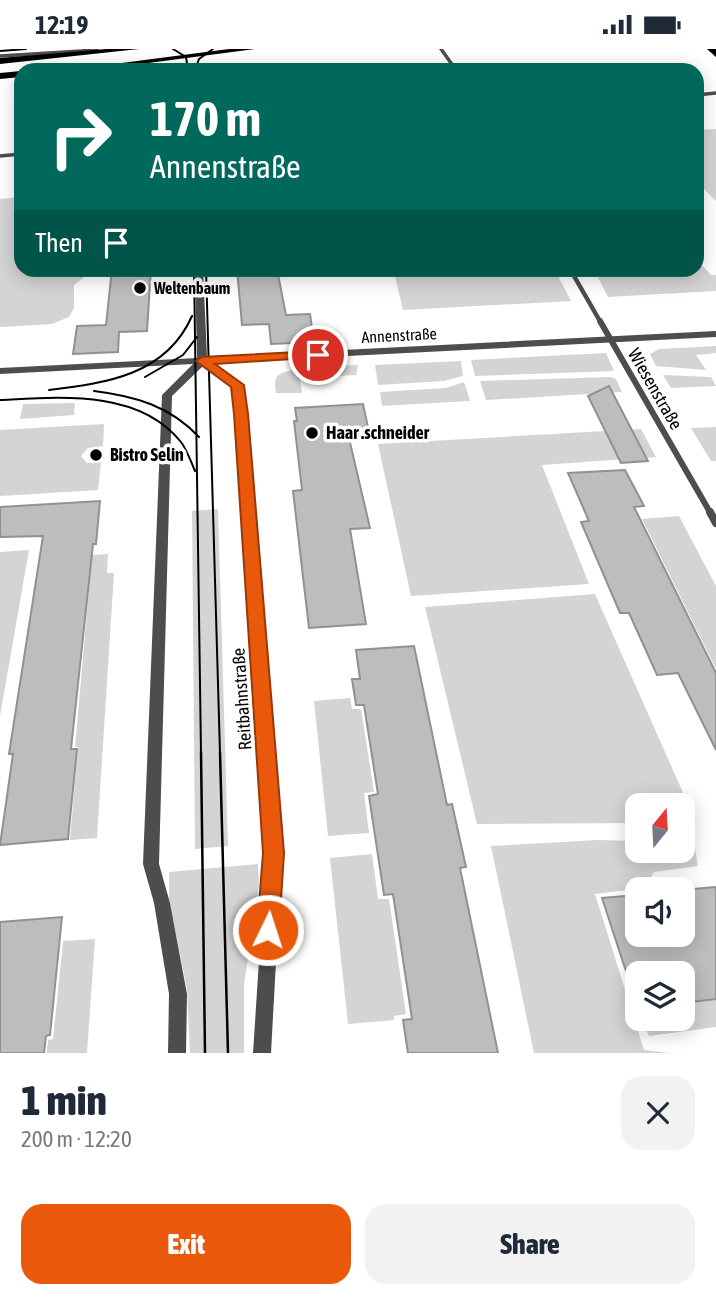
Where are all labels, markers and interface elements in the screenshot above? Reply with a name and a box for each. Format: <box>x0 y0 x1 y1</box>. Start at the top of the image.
text: 12:19 <box>35 10 89 40</box>
text: 170 m <box>150 90 261 146</box>
icon: right <box>35 91 126 182</box>
text: Annenstraße <box>150 148 301 185</box>
icon: arrive <box>97 224 135 262</box>
text: Then <box>35 228 83 258</box>
place label: Weltenbaum <box>153 279 230 297</box>
marker: Weltenbaum <box>132 280 148 296</box>
street label: Annenstraße <box>361 324 437 346</box>
pin <box>288 325 348 385</box>
icon: arrive <box>299 336 337 374</box>
street label: Wiesenstraße <box>624 344 687 433</box>
place label: Haar .schneider <box>326 422 430 443</box>
marker: Haar .schneider <box>304 425 320 441</box>
place label: Bistro Selin <box>110 444 184 465</box>
marker: Bistro Selin <box>88 447 104 463</box>
street label: Reitbahnstraße <box>227 647 256 751</box>
north arrow <box>625 793 695 863</box>
map controls <box>625 793 695 1031</box>
button: sound <box>625 877 695 947</box>
position arrow <box>231 893 305 967</box>
button: layers <box>625 961 695 1031</box>
text: 1 min <box>21 1076 107 1124</box>
button: close <box>621 1076 695 1150</box>
text: 200 m · 12:20 <box>21 1126 132 1152</box>
button: Exit <box>21 1204 351 1284</box>
button: Share <box>365 1204 695 1284</box>

